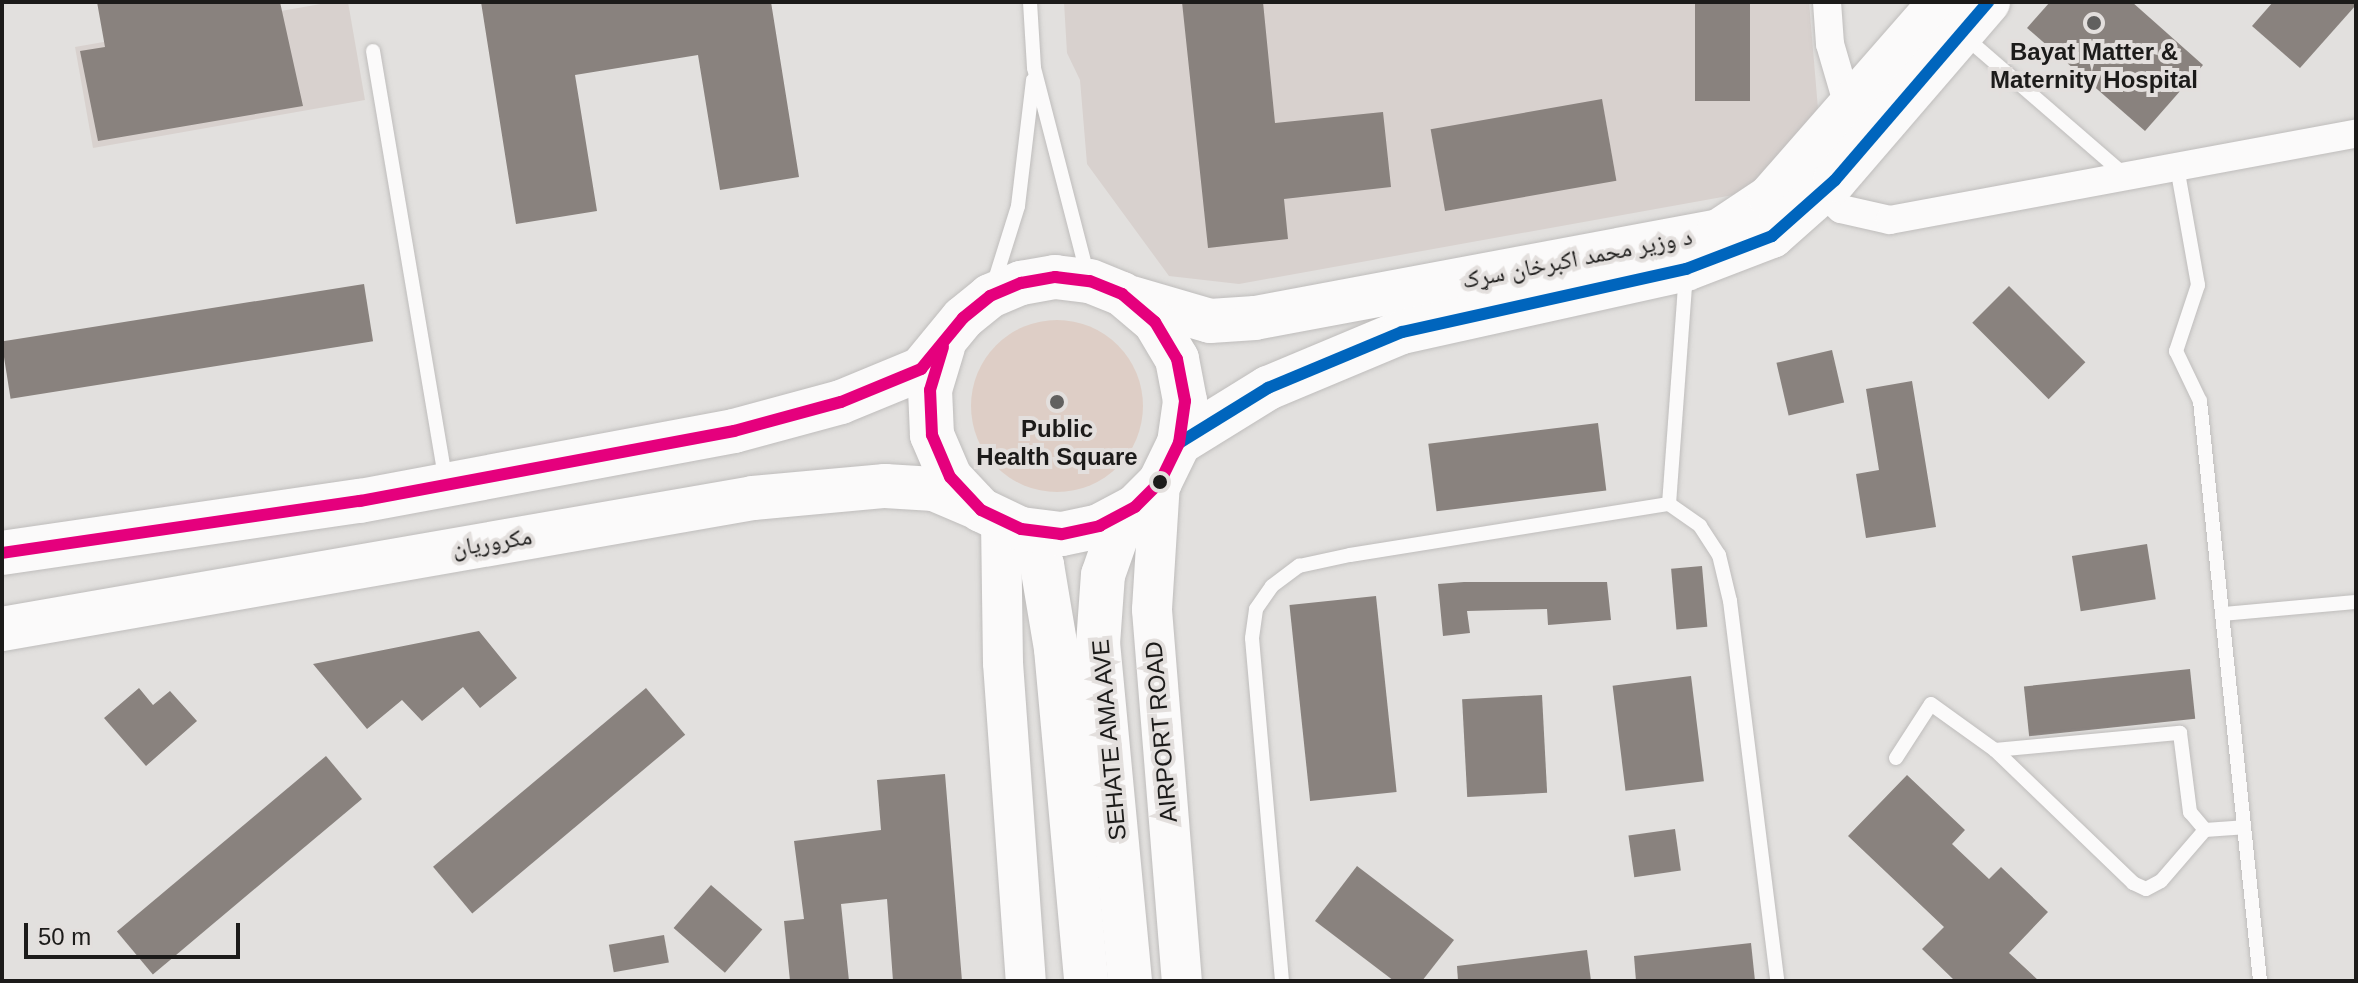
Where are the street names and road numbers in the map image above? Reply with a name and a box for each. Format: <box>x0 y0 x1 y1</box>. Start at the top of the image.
street label: د وزیر محمد اکبرخان سړک <box>1459 222 1695 294</box>
street label: مکروریان <box>450 521 534 563</box>
street label: SEHATE AMA AVE <box>1086 636 1132 844</box>
street label: AIRPORT ROAD <box>1139 640 1183 824</box>

